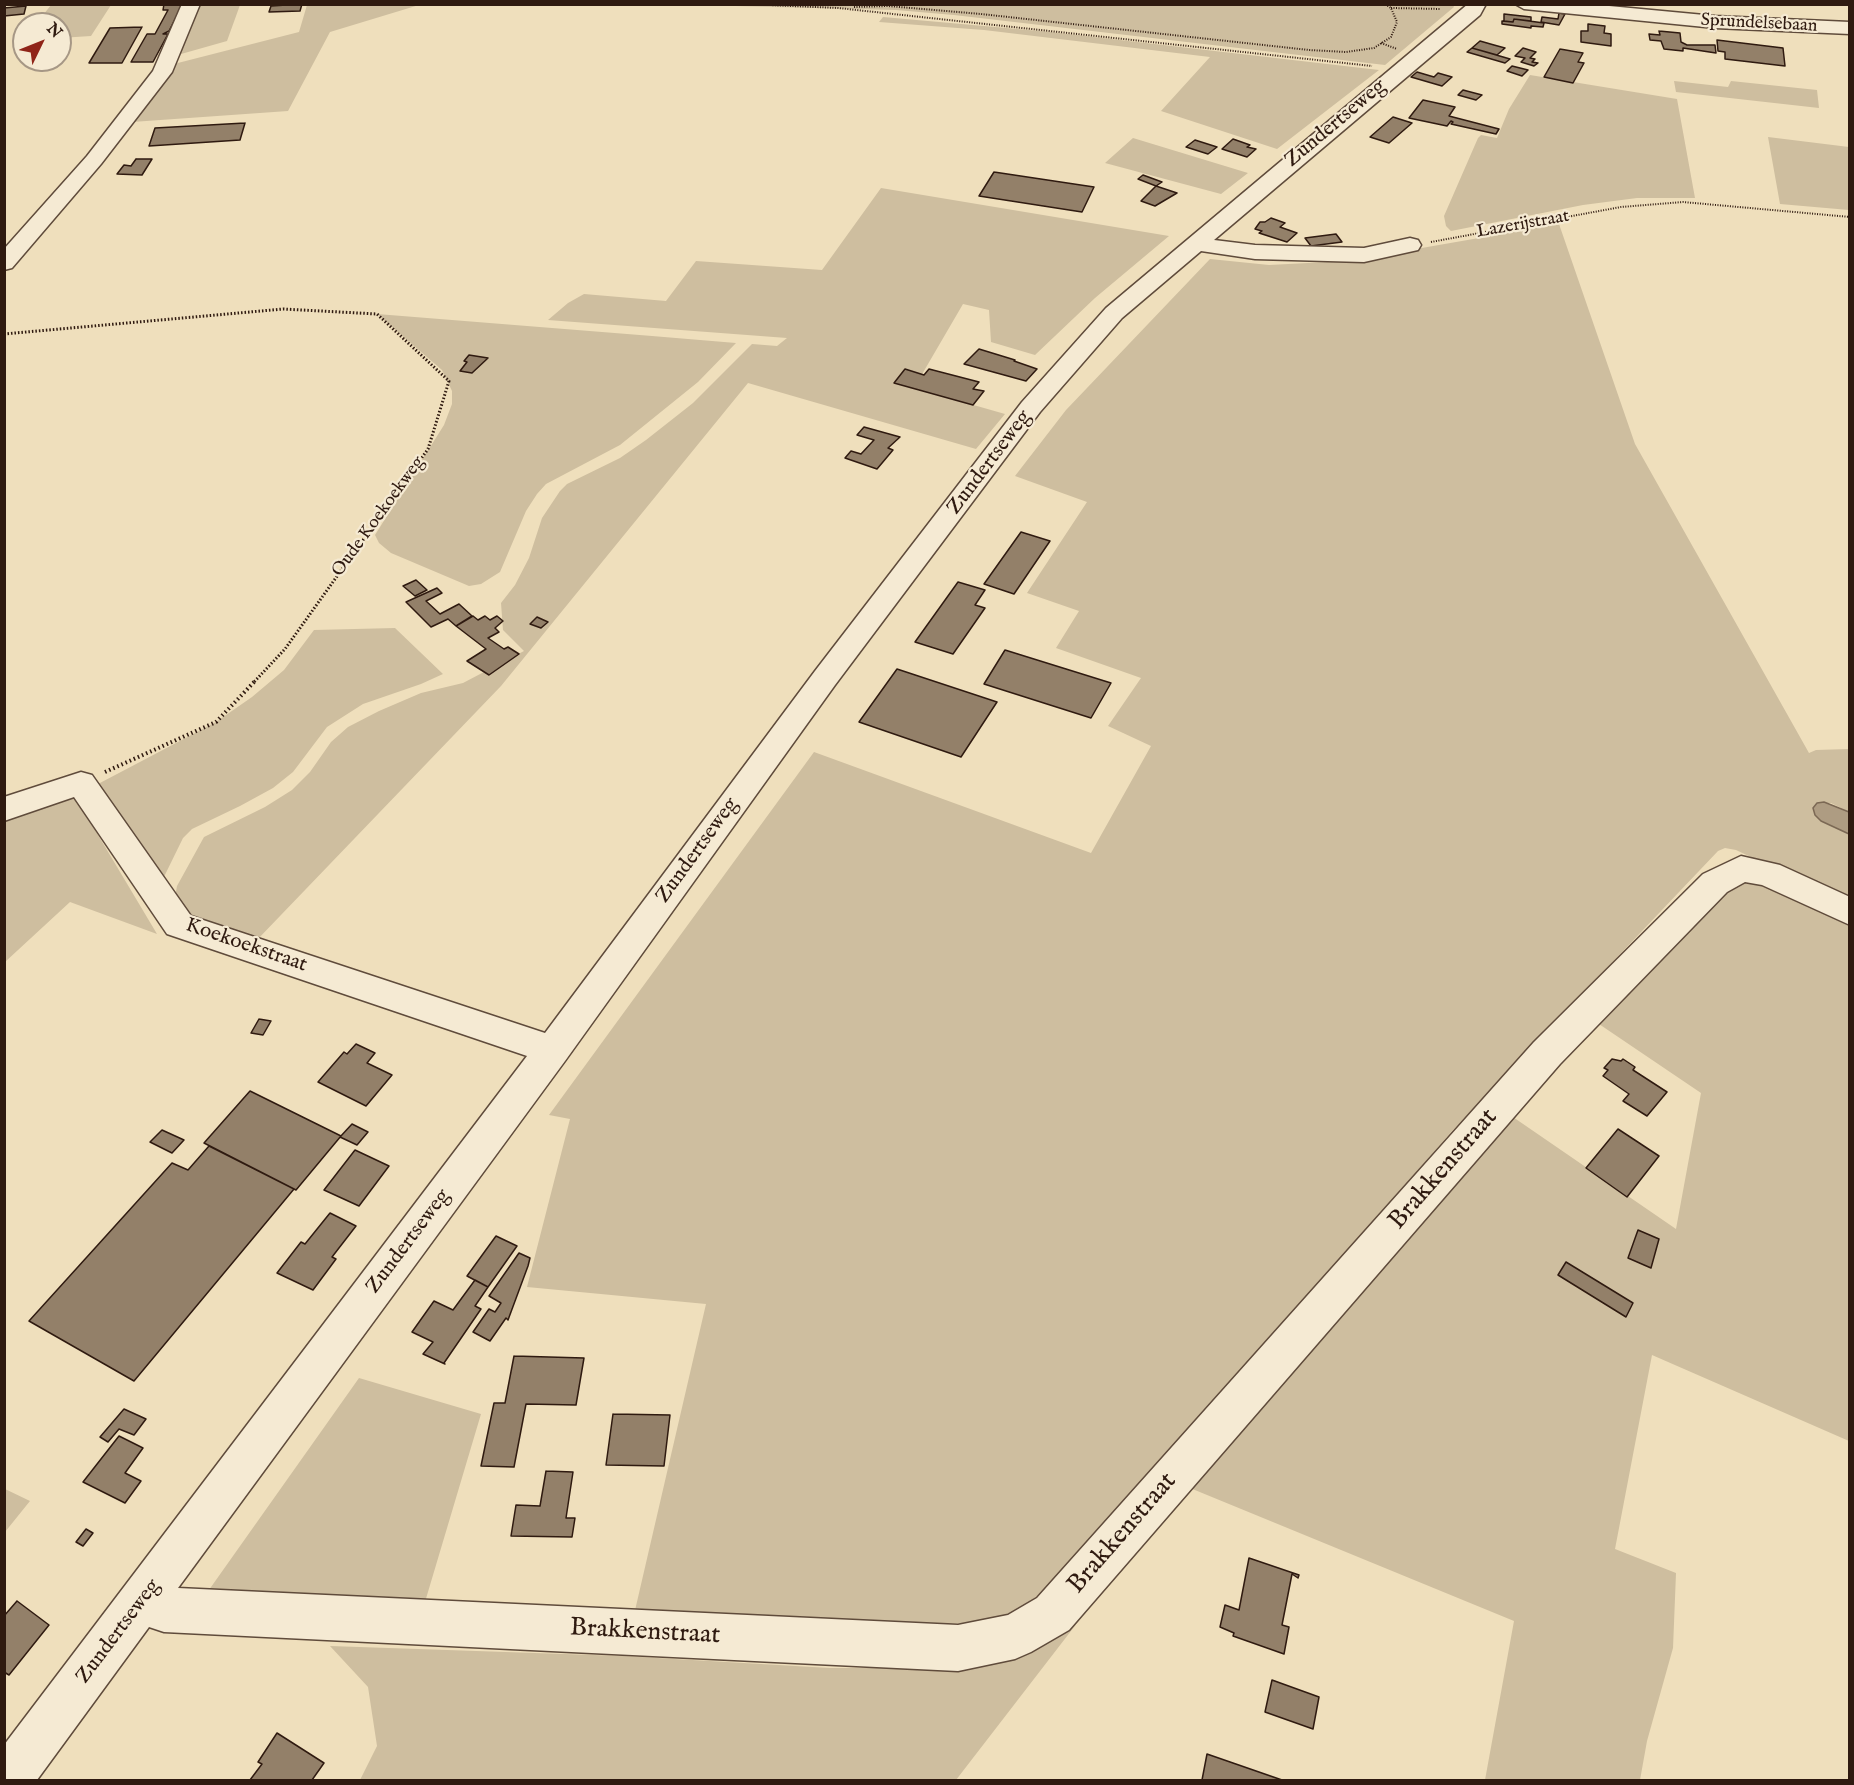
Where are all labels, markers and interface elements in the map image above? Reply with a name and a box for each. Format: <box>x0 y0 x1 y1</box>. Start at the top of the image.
street label: Sprundelsebaan <box>1700 10 1818 38</box>
north arrow <box>12 12 72 72</box>
text: N <box>42 19 66 43</box>
street label: Zundertseweg <box>1280 74 1392 174</box>
street label: Lazerijstraat <box>1475 206 1571 244</box>
street label: Zundertseweg <box>943 406 1037 520</box>
street label: Oude Koekoekweg <box>328 453 430 581</box>
street label: Zundertseweg <box>651 793 745 909</box>
street label: Koekoekstraat <box>182 913 310 979</box>
street label: Brakkenstraat <box>1383 1103 1505 1237</box>
street label: Zundertseweg <box>362 1185 456 1299</box>
street label: Brakkenstraat <box>1062 1467 1184 1601</box>
street label: Zundertseweg <box>72 1575 166 1689</box>
street label: Brakkenstraat <box>569 1613 721 1653</box>

